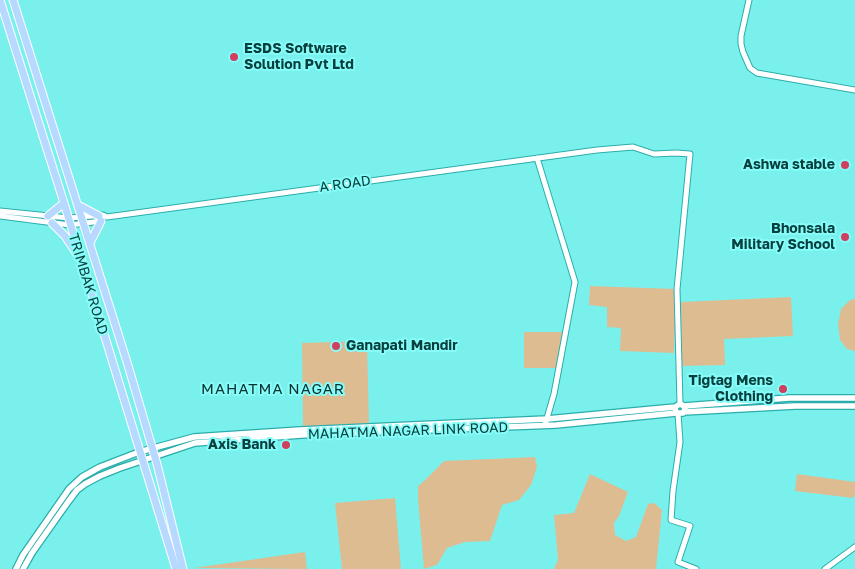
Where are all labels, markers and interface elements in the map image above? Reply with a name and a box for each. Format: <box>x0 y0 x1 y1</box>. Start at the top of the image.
place label: ESDS Software Solution Pvt Ltd <box>244 41 354 74</box>
marker: ESDS Software Solution Pvt Ltd <box>228 51 240 63</box>
place label: Ashwa stable <box>743 157 835 173</box>
marker: Ashwa stable <box>839 159 851 171</box>
street label: A ROAD <box>318 172 372 196</box>
place label: Bhonsala Military School <box>731 221 835 253</box>
street label: TRIMBAK ROAD <box>65 231 111 337</box>
marker: Bhonsala Military School <box>839 231 851 243</box>
place label: Ganapati Mandir <box>346 338 458 354</box>
marker: Ganapati Mandir <box>330 340 342 352</box>
place label: Tigtag Mens Clothing <box>689 373 773 406</box>
district label: MAHATMA NAGAR <box>199 380 347 398</box>
marker: Tigtag Mens Clothing <box>777 383 789 395</box>
street label: MAHATMA NAGAR LINK ROAD <box>307 419 509 443</box>
place label: Axis Bank <box>208 437 276 453</box>
marker: Axis Bank <box>280 439 292 451</box>

